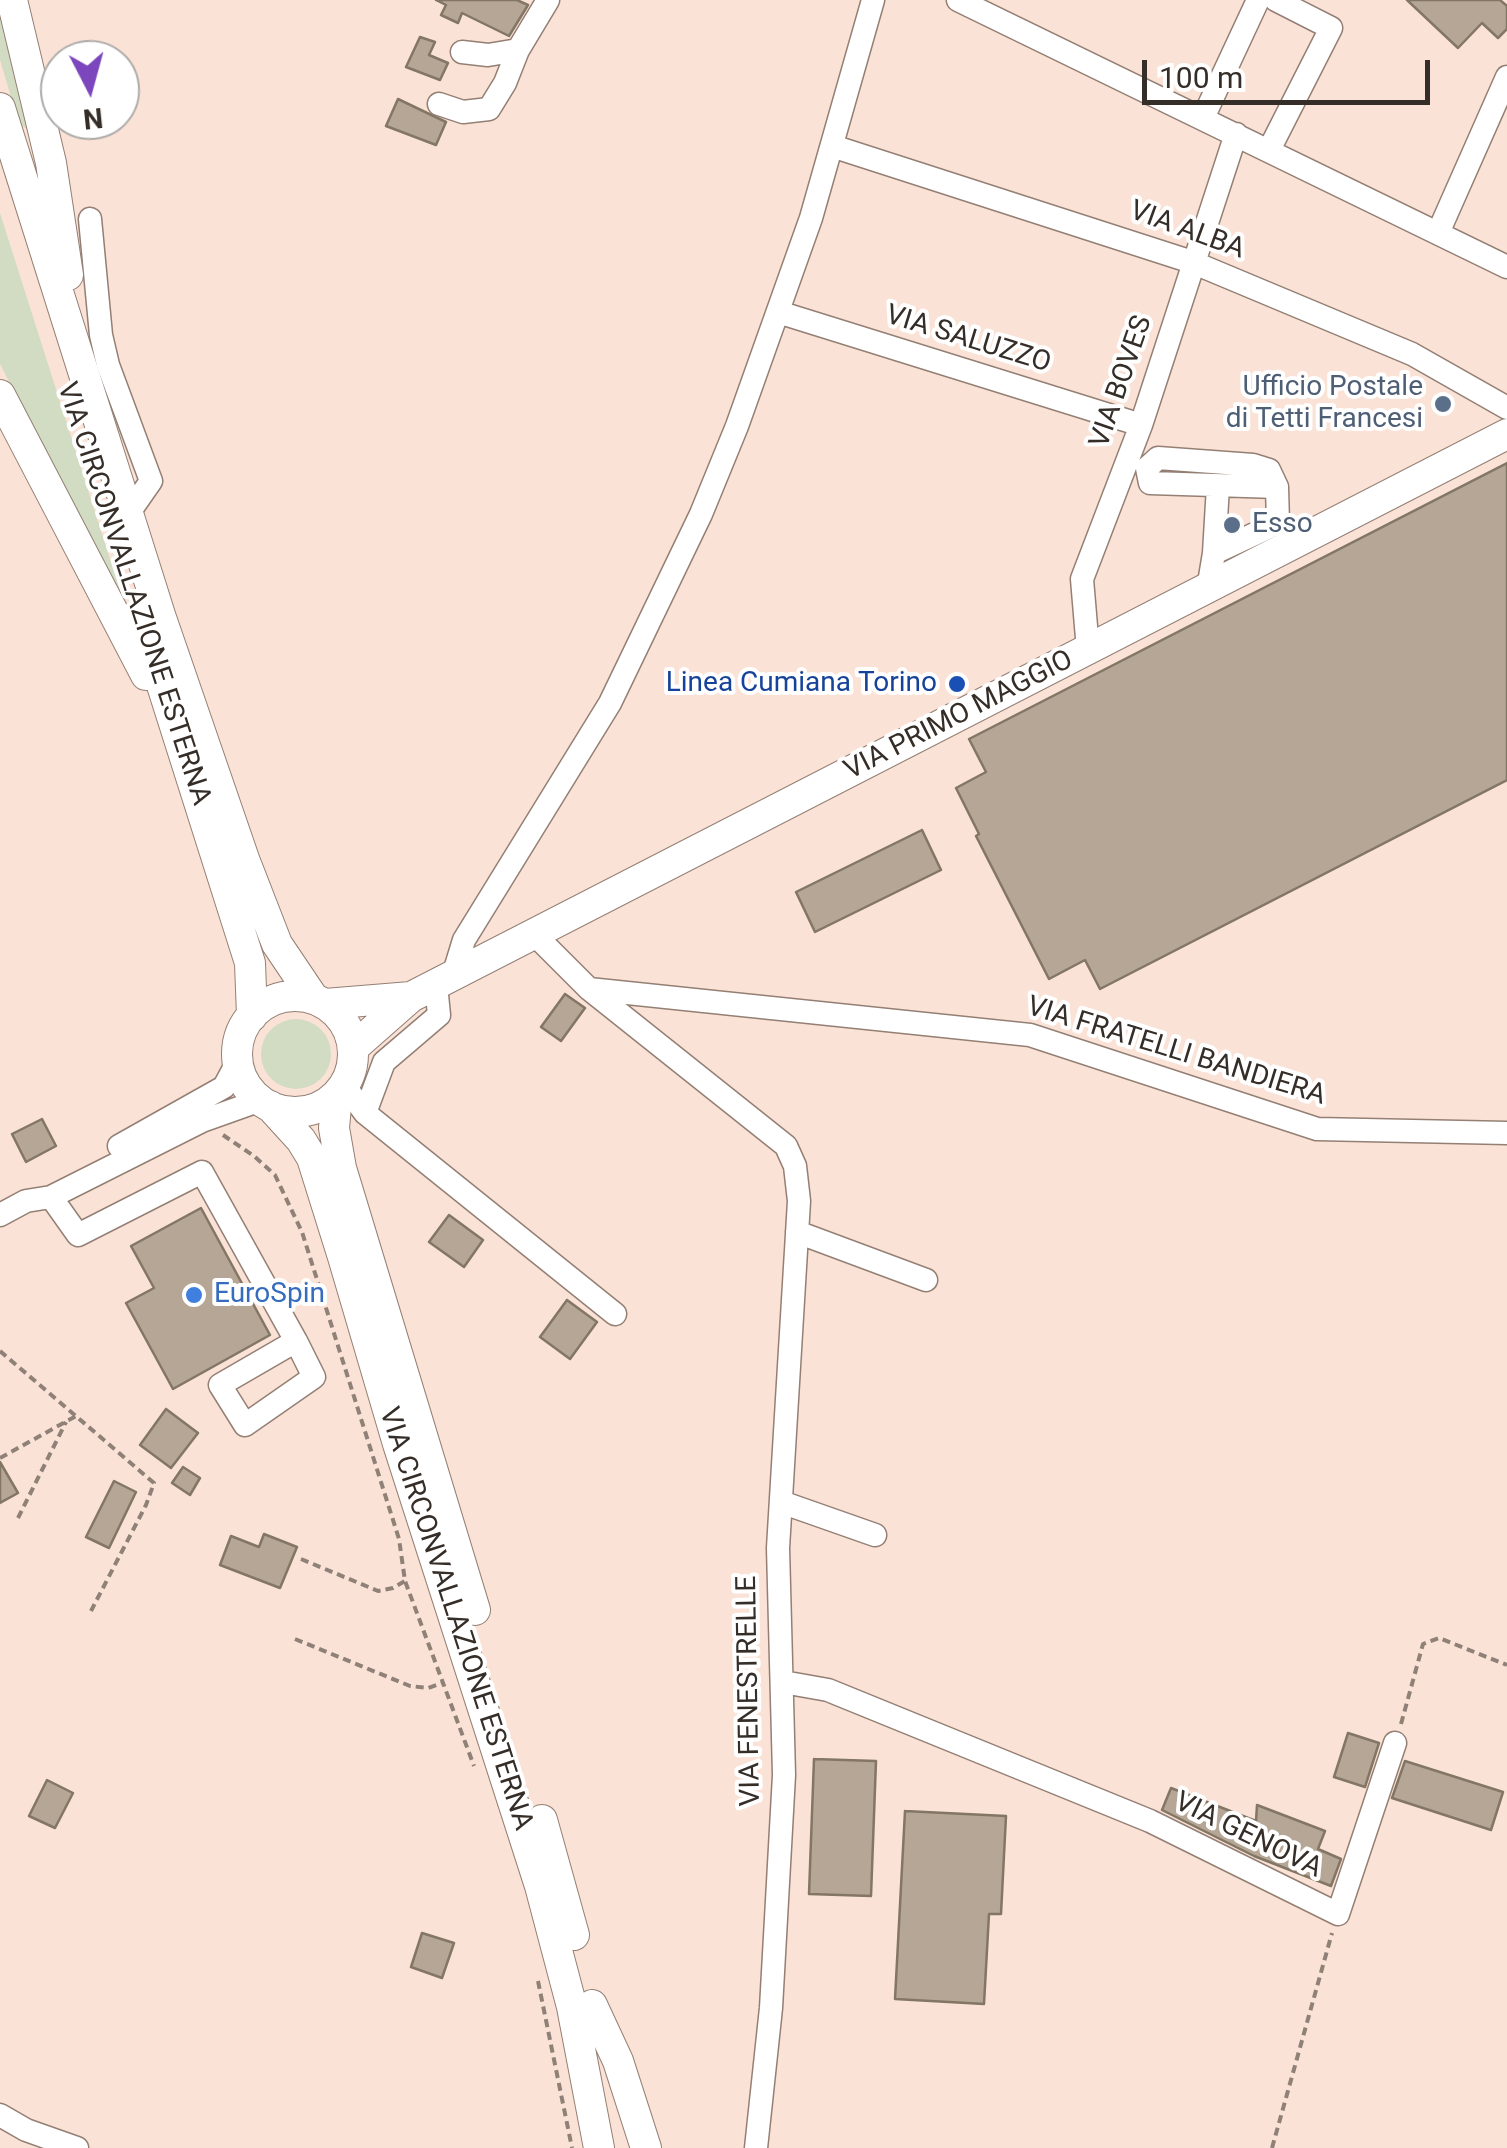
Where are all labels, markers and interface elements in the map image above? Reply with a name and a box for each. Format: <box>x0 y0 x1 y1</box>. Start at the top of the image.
north arrow <box>40 40 140 140</box>
scale bar <box>1147 40 1434 102</box>
text: 100 m <box>1159 60 1243 95</box>
text: N <box>81 101 105 136</box>
street label: VIA ALBA <box>1125 195 1249 267</box>
street label: VIA SALUZZO <box>881 299 1055 381</box>
street label: VIA BOVES <box>1084 311 1160 453</box>
place label: Ufficio Postale di Tetti Francesi <box>1226 371 1423 437</box>
street label: VIA CIRCONVALLAZIONE ESTERNA <box>49 378 217 810</box>
marker: Ufficio Postale di Tetti Francesi <box>1432 393 1454 415</box>
place label: Esso <box>1252 508 1313 542</box>
marker: Esso <box>1221 514 1243 536</box>
street label: VIA PRIMO MAGGIO <box>839 644 1079 788</box>
place label: Linea Cumiana Torino <box>666 667 937 701</box>
marker: Linea Cumiana Torino <box>946 673 968 695</box>
street label: VIA FRATELLI BANDIERA <box>1023 991 1329 1113</box>
place label: EuroSpin <box>214 1278 325 1312</box>
marker: EuroSpin <box>183 1284 205 1306</box>
street label: VIA CIRCONVALLAZIONE ESTERNA <box>371 1403 539 1835</box>
street label: VIA FENESTRELLE <box>731 1575 769 1807</box>
street label: VIA GENOVA <box>1169 1786 1327 1886</box>

